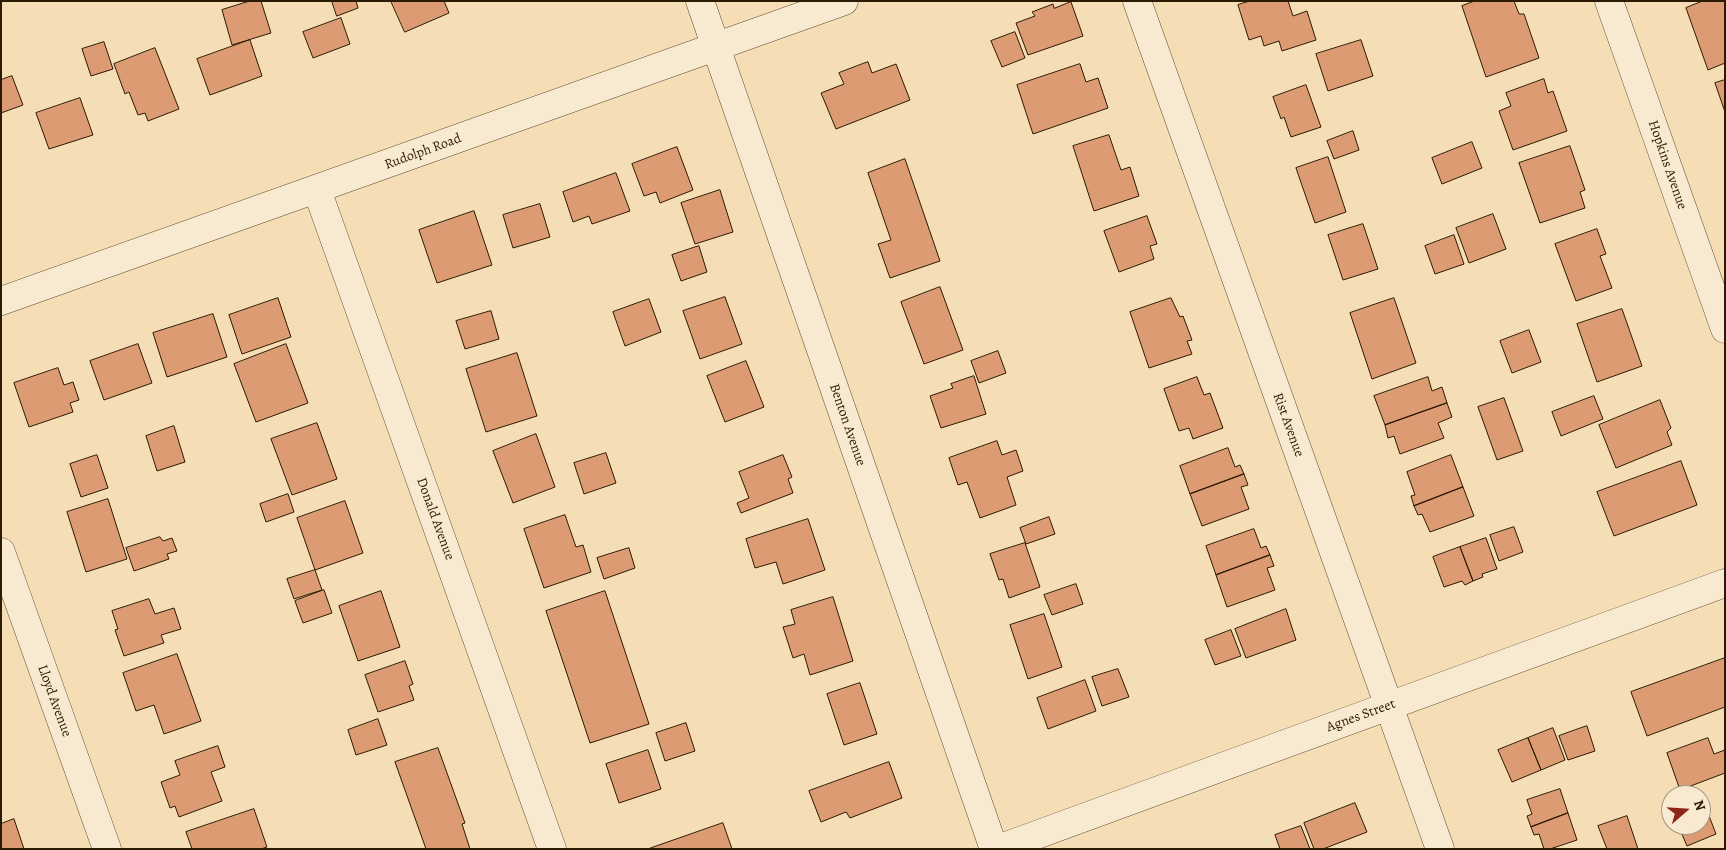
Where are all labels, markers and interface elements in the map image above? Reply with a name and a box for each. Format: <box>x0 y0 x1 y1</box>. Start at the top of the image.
street label: Hopkins Avenue <box>1644 118 1690 212</box>
street label: Rudolph Road <box>382 130 464 174</box>
street label: Benton Avenue <box>825 382 869 468</box>
street label: Rist Avenue <box>1269 391 1307 459</box>
street label: Donald Avenue <box>412 476 458 562</box>
street label: Lloyd Avenue <box>33 663 75 739</box>
street label: Agnes Street <box>1324 696 1398 736</box>
north arrow <box>1661 785 1711 835</box>
text: N <box>1689 797 1710 813</box>

